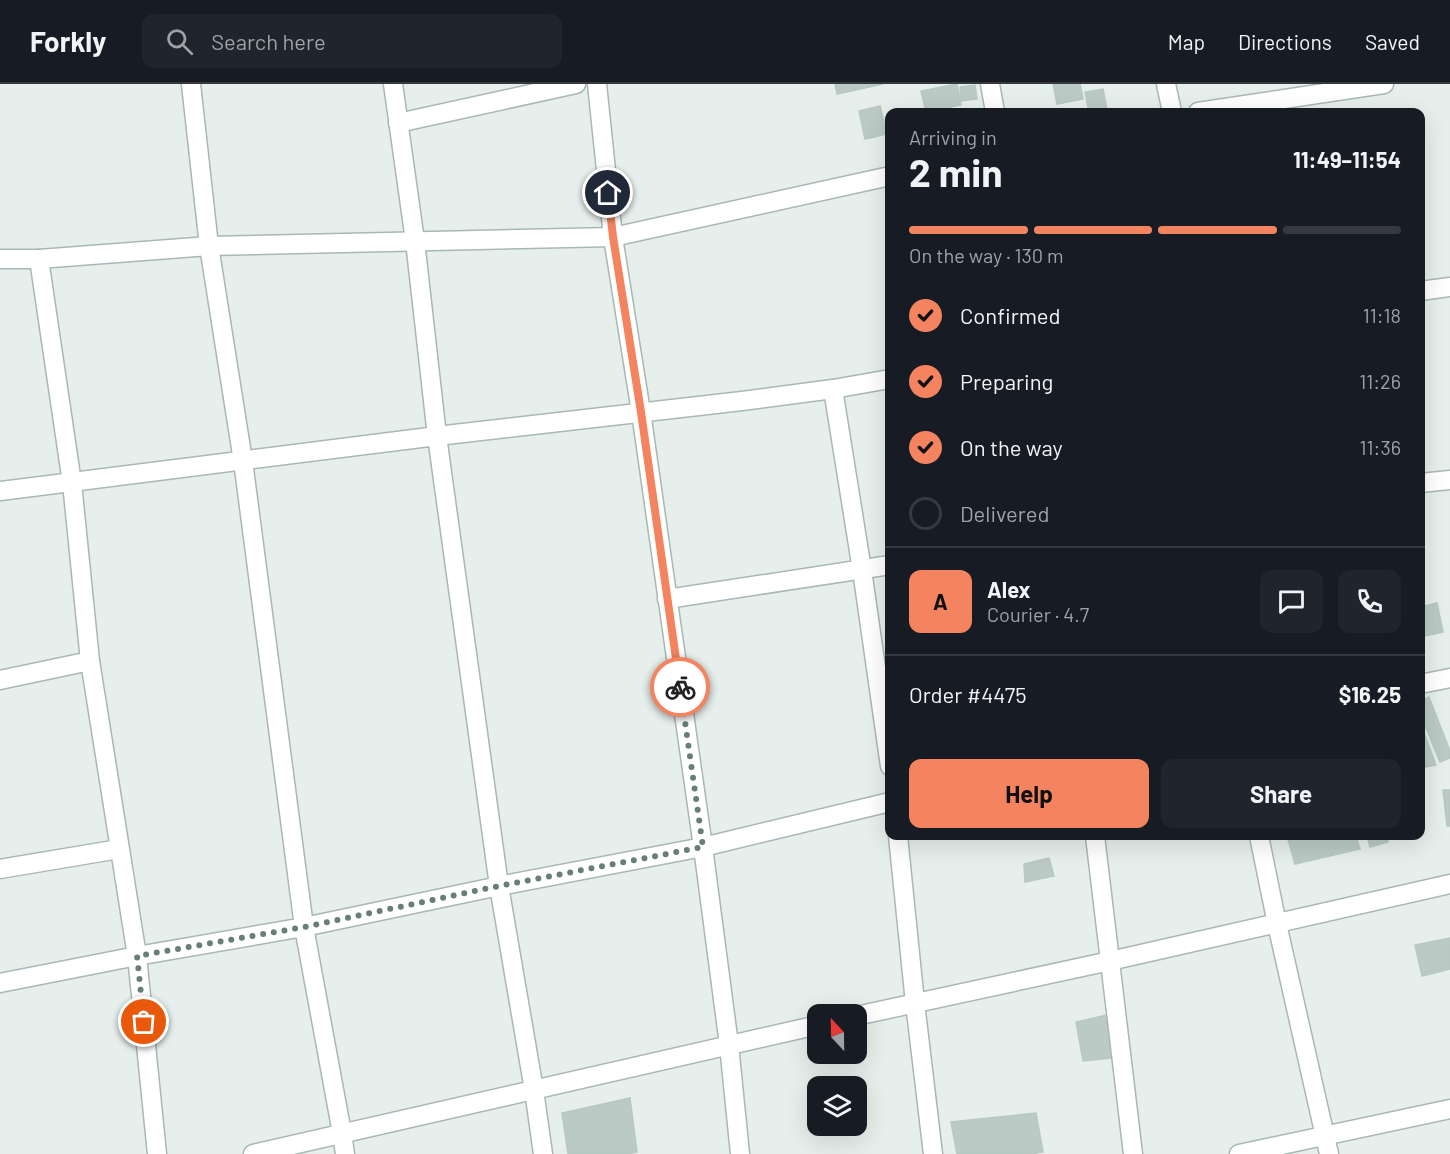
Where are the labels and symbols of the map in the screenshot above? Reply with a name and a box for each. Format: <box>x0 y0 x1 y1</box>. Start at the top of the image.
pin <box>582 167 633 218</box>
courier <box>650 657 710 717</box>
pin <box>118 996 169 1047</box>
north arrow <box>807 1004 867 1064</box>

